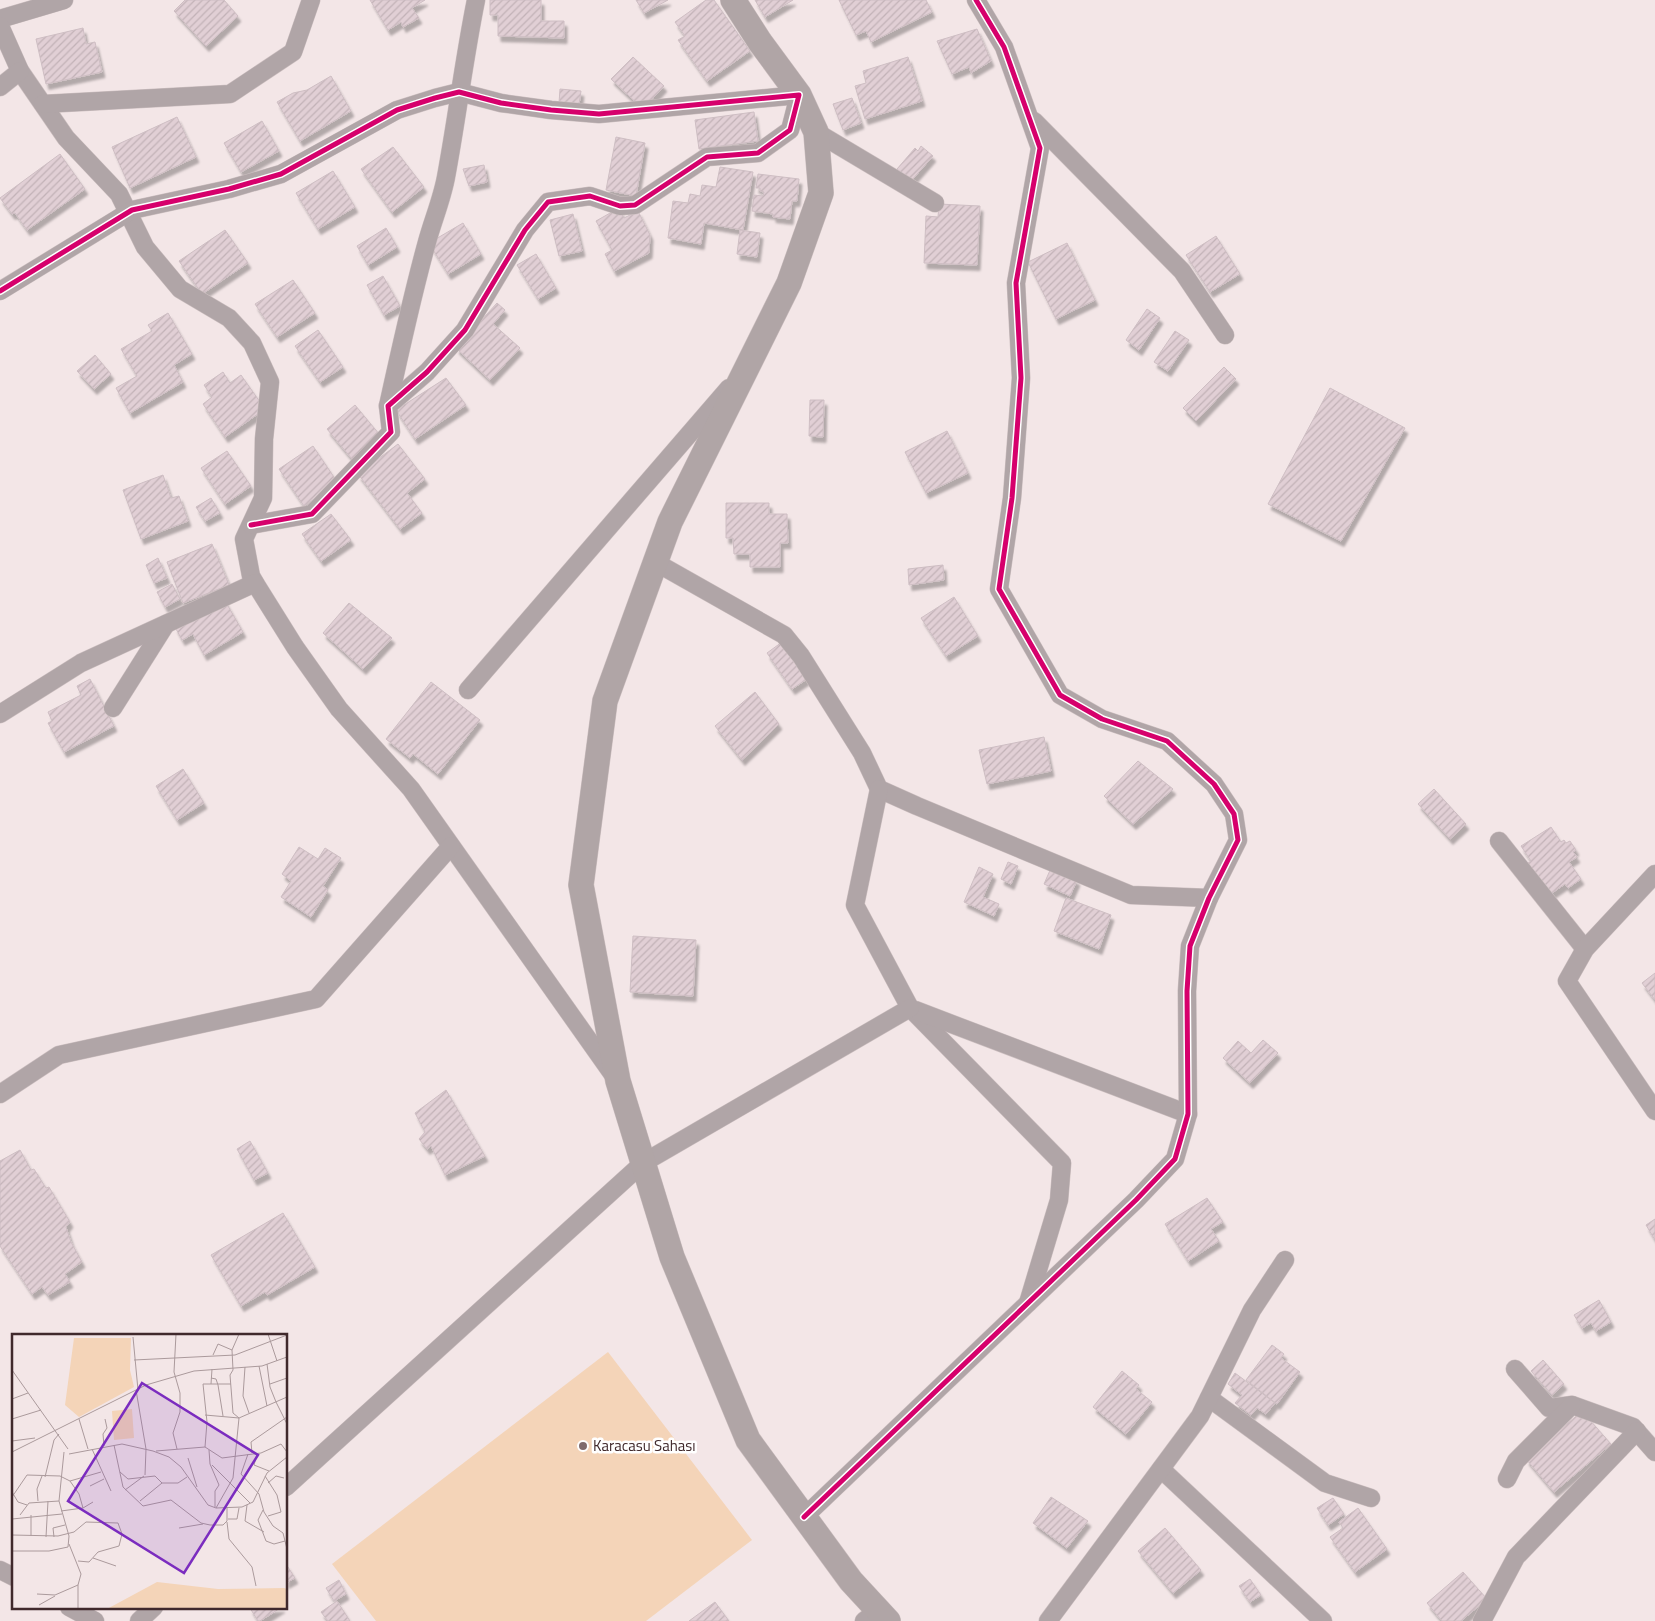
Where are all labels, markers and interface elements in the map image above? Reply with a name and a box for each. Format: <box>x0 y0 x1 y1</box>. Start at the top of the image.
inset map <box>12 1334 288 1608</box>
place label: Karacasu Sahası <box>593 1434 696 1457</box>
marker: Karacasu Sahası <box>577 1440 589 1452</box>

